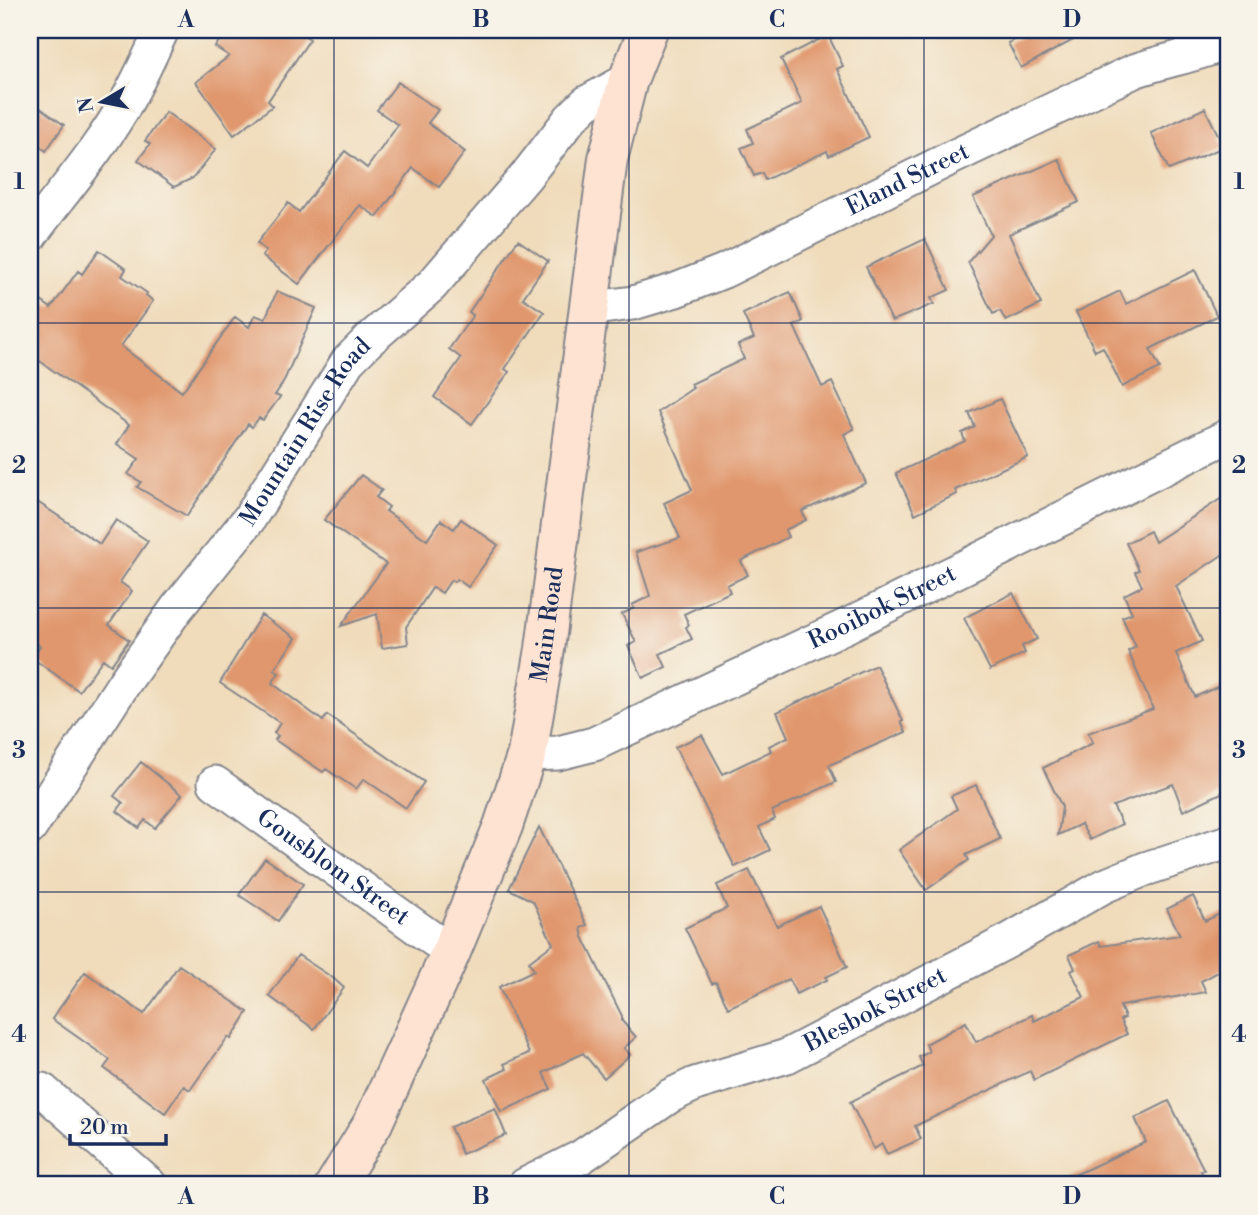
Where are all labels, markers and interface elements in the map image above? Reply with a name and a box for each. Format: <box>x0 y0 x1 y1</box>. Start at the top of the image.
text: A <box>177 6 195 34</box>
text: B <box>472 6 490 34</box>
text: C <box>769 6 785 34</box>
text: D <box>1063 6 1081 34</box>
north arrow <box>66 66 136 136</box>
text: N <box>73 95 99 114</box>
street label: Eland Street <box>841 136 975 223</box>
text: 1 <box>13 168 25 196</box>
text: 1 <box>1233 168 1245 196</box>
street label: Mountain Rise Road <box>233 331 378 532</box>
text: 2 <box>12 452 26 480</box>
text: 2 <box>1232 452 1246 480</box>
street label: Rooibok Street <box>803 558 962 656</box>
street label: Main Road <box>525 565 570 685</box>
text: 3 <box>12 737 26 765</box>
text: 3 <box>1232 737 1246 765</box>
street label: Gousblom Street <box>251 803 416 933</box>
street label: Blesbok Street <box>798 960 952 1060</box>
text: 4 <box>11 1021 27 1049</box>
text: 4 <box>1231 1021 1247 1049</box>
scale bar <box>70 1103 166 1147</box>
text: 20 m <box>80 1115 129 1141</box>
text: A <box>177 1183 195 1211</box>
text: B <box>472 1183 490 1211</box>
text: C <box>769 1183 785 1211</box>
text: D <box>1063 1183 1081 1211</box>

